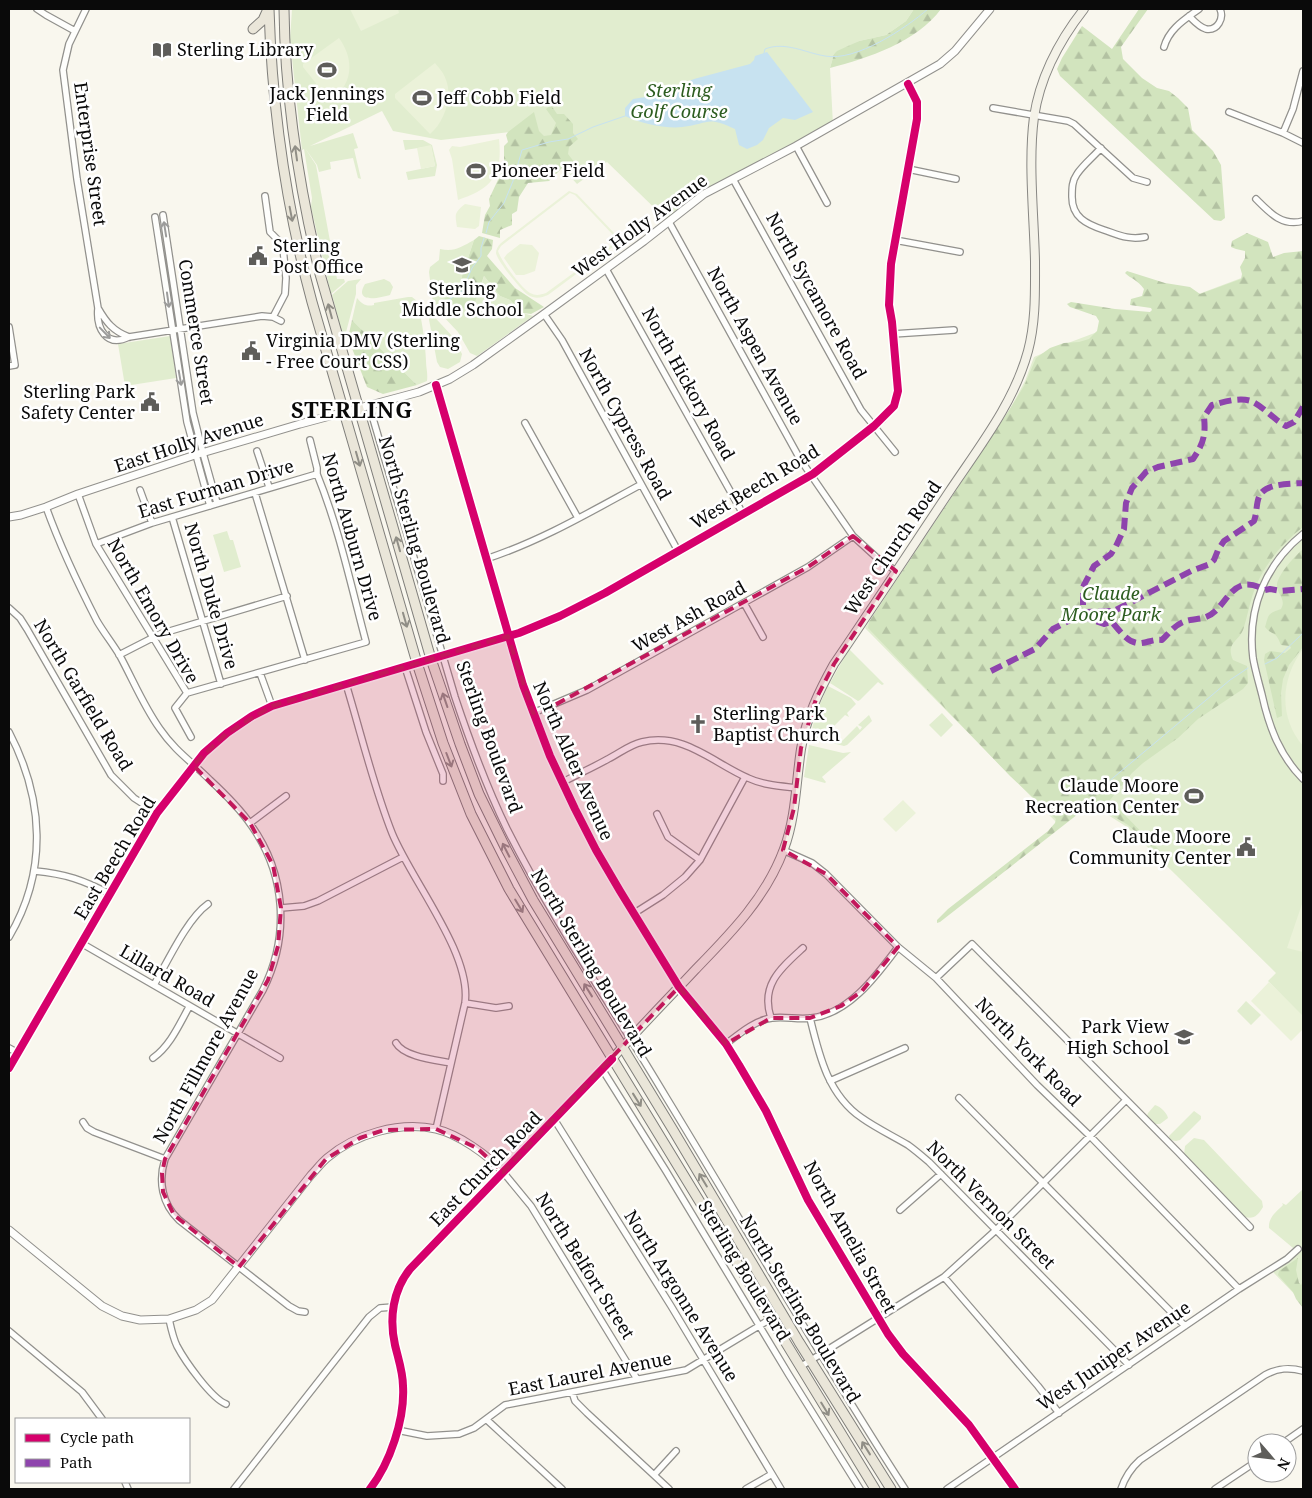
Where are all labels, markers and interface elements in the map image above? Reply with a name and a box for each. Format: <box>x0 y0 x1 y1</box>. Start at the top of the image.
place label: Sterling Library <box>177 37 314 61</box>
library icon: Sterling Library <box>151 39 173 61</box>
sports icon: Jack Jennings Field <box>316 59 338 81</box>
park label: Sterling Golf Course <box>630 78 728 123</box>
street label: Enterprise Street <box>69 80 113 227</box>
place label: Jack Jennings Field <box>268 81 385 126</box>
place label: Jeff Cobb Field <box>436 85 561 109</box>
sports icon: Jeff Cobb Field <box>411 87 433 109</box>
one-way arrow <box>291 145 301 161</box>
place label: Pioneer Field <box>491 158 605 182</box>
sports icon: Pioneer Field <box>465 160 487 182</box>
street label: West Holly Avenue <box>567 168 712 282</box>
one-way arrow <box>286 205 296 221</box>
street label: North Sycamore Road <box>761 208 873 383</box>
one-way arrow <box>160 221 170 237</box>
place label: Sterling Post Office <box>273 233 363 278</box>
public building icon: Sterling Post Office <box>247 245 269 267</box>
school or university icon: Sterling Middle School <box>451 254 473 276</box>
street label: Commerce Street <box>174 257 220 406</box>
street label: North Aspen Avenue <box>702 262 809 429</box>
place label: Sterling Middle School <box>401 276 523 321</box>
one-way arrow <box>163 292 173 308</box>
street label: North Hickory Road <box>637 303 741 464</box>
one-way arrow <box>325 304 335 320</box>
one-way arrow <box>99 327 111 339</box>
place label: Virginia DMV (Sterling - Free Court CSS) <box>266 328 460 373</box>
public building icon: Virginia DMV (Sterling - Free Court CSS) <box>240 340 262 362</box>
street label: North Cypress Road <box>574 343 678 504</box>
one-way arrow <box>176 370 186 386</box>
place label: Sterling Park Safety Center <box>21 379 136 424</box>
public building icon: Sterling Park Safety Center <box>139 391 161 413</box>
district label: STERLING <box>291 394 413 424</box>
street label: East Holly Avenue <box>111 407 266 477</box>
street label: North Sterling Boulevard <box>374 433 456 647</box>
street label: West Beech Road <box>686 438 823 534</box>
street label: North Auburn Drive <box>318 450 388 623</box>
one-way arrow <box>354 451 363 467</box>
street label: East Furman Drive <box>135 453 297 523</box>
street label: West Church Road <box>838 476 946 619</box>
street label: North Duke Drive <box>180 520 244 672</box>
street label: North Emory Drive <box>102 533 205 688</box>
one-way arrow <box>393 536 403 552</box>
street label: West Ash Road <box>627 575 750 657</box>
park label: Claude Moore Park <box>1060 581 1161 626</box>
one-way arrow <box>400 612 410 628</box>
street label: North Garfield Road <box>29 614 139 775</box>
street label: Sterling Boulevard <box>451 657 529 816</box>
street label: North Alder Avenue <box>528 677 620 844</box>
one-way arrow <box>439 692 449 708</box>
place label: Sterling Park Baptist Church <box>713 701 840 746</box>
church icon: Sterling Park Baptist Church <box>687 713 709 735</box>
one-way arrow <box>445 751 454 767</box>
place label: Claude Moore Recreation Center <box>1025 773 1180 818</box>
sports icon: Claude Moore Recreation Center <box>1183 785 1205 807</box>
street label: East Beech Road <box>68 791 160 924</box>
place label: Claude Moore Community Center <box>1069 824 1232 869</box>
public building icon: Claude Moore Community Center <box>1235 836 1257 858</box>
one-way arrow <box>501 843 510 858</box>
street label: North Sterling Boulevard <box>526 864 658 1061</box>
one-way arrow <box>515 898 525 912</box>
street label: Lillard Road <box>116 938 219 1012</box>
street label: North Fillmore Avenue <box>147 963 263 1148</box>
one-way arrow <box>583 984 593 998</box>
street label: North York Road <box>971 992 1087 1111</box>
place label: Park View High School <box>1067 1014 1169 1059</box>
school or university icon: Park View High School <box>1173 1026 1195 1048</box>
one-way arrow <box>632 1093 642 1107</box>
street label: East Church Road <box>424 1106 546 1231</box>
street label: North Vernon Street <box>922 1135 1061 1274</box>
street label: North Amelia Street <box>799 1156 903 1317</box>
one-way arrow <box>698 1173 708 1187</box>
street label: North Belfort Street <box>531 1188 641 1343</box>
street label: Sterling Boulevard <box>693 1196 796 1345</box>
street label: North Argonne Avenue <box>619 1205 745 1386</box>
street label: North Sterling Boulevard <box>735 1210 867 1407</box>
street label: West Juniper Avenue <box>1032 1295 1195 1415</box>
street label: East Laurel Avenue <box>506 1345 674 1401</box>
one-way arrow <box>821 1402 831 1416</box>
legend <box>15 1418 190 1483</box>
text: Cycle path <box>60 1427 135 1447</box>
north arrow <box>1247 1433 1297 1483</box>
one-way arrow <box>861 1441 871 1455</box>
text: Path <box>60 1452 93 1472</box>
text: N <box>1273 1455 1295 1474</box>

